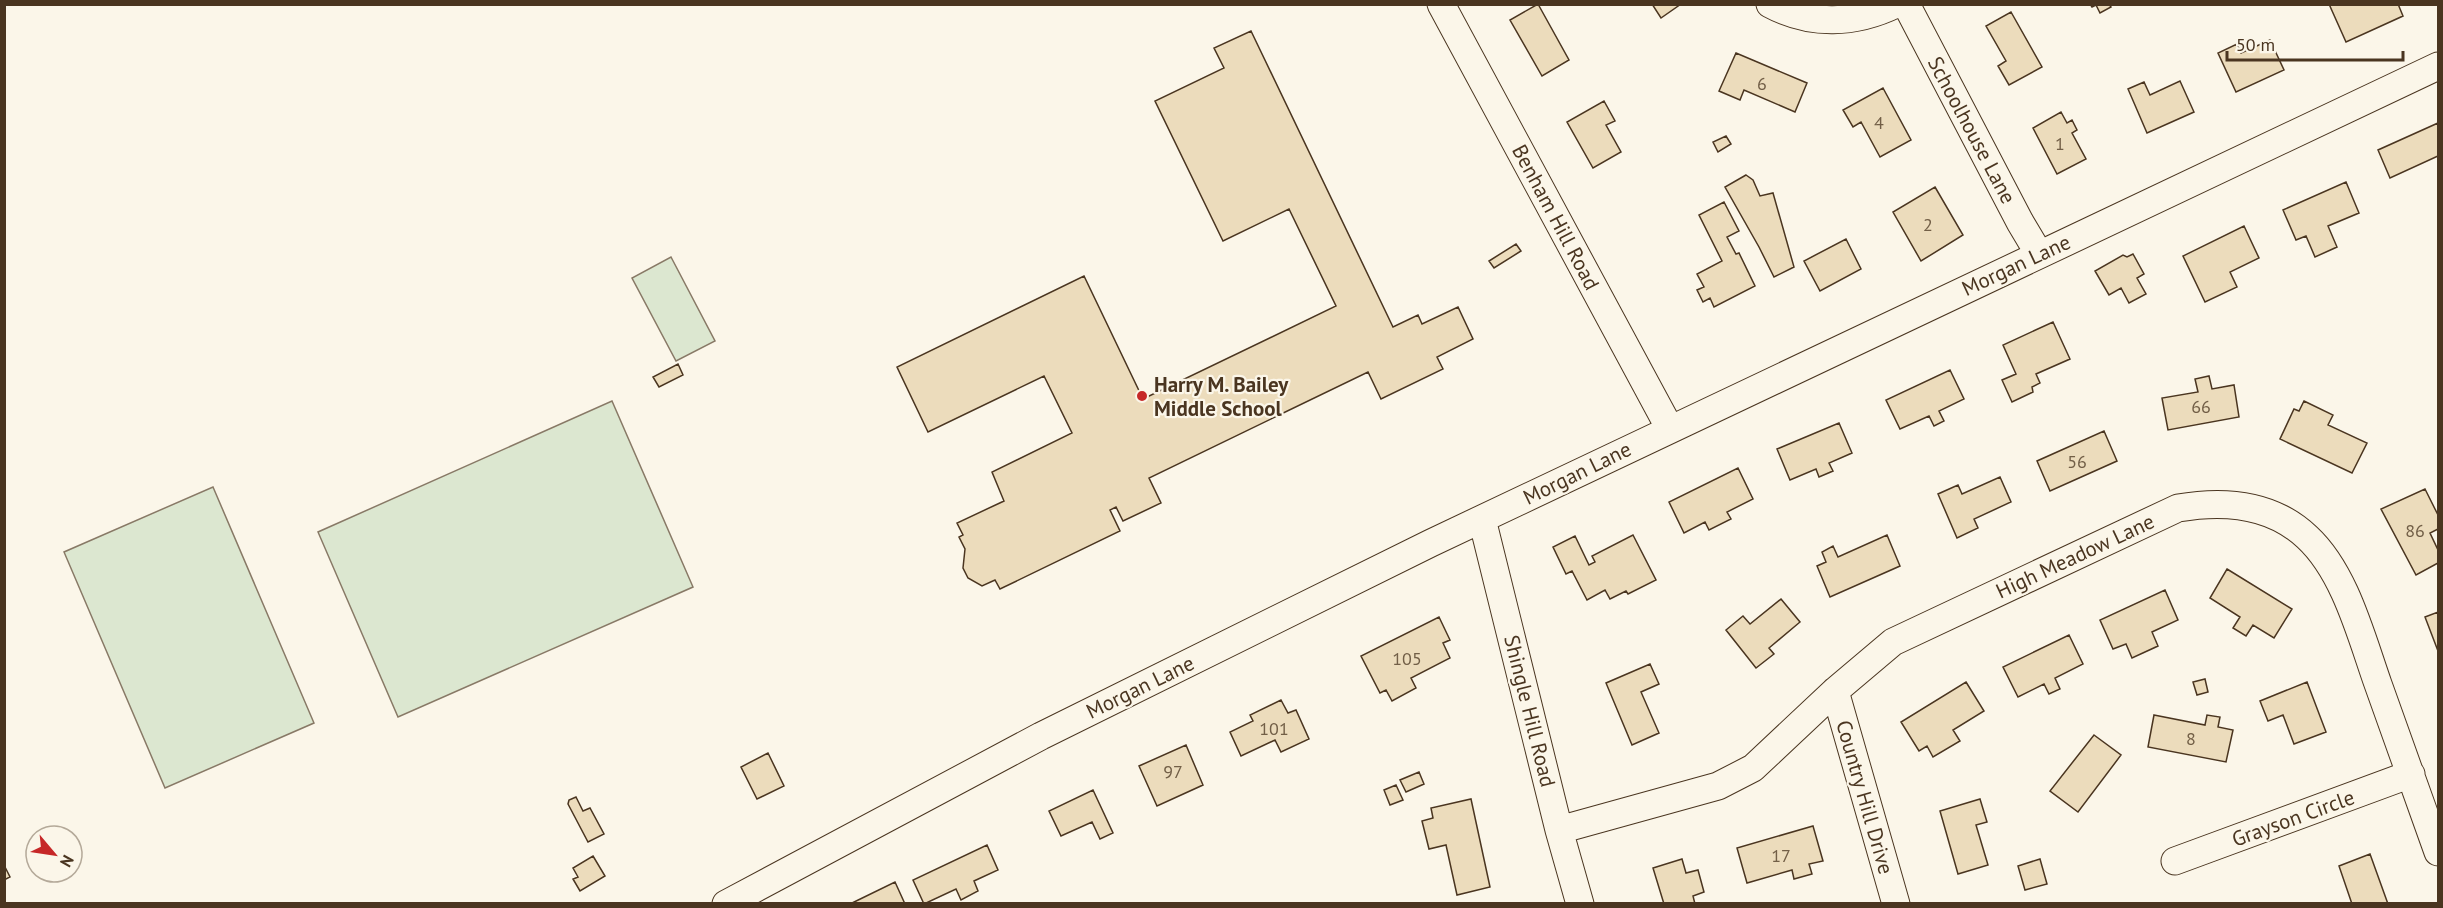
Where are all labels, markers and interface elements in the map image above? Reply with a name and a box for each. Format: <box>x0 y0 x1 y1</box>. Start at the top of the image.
scale bar <box>2227 24 2402 62</box>
text: 50 m <box>2236 33 2275 56</box>
street label: Schoolhouse Lane <box>1922 52 2022 208</box>
house number: 6 <box>1757 72 1767 95</box>
house number: 4 <box>1874 111 1884 134</box>
house number: 1 <box>2055 132 2065 155</box>
street label: Benham Hill Road <box>1506 140 1606 294</box>
house number: 2 <box>1923 213 1933 236</box>
street label: Morgan Lane <box>1957 228 2075 302</box>
place label: Harry M. Bailey Middle School <box>1154 371 1289 422</box>
marker: Harry M. Bailey Middle School <box>1135 389 1149 403</box>
house number: 66 <box>2191 395 2211 418</box>
street label: Morgan Lane <box>1519 435 1635 511</box>
house number: 56 <box>2067 450 2087 473</box>
street label: High Meadow Lane <box>1991 507 2159 605</box>
house number: 86 <box>2405 519 2425 542</box>
street label: Shingle Hill Road <box>1498 632 1562 790</box>
house number: 105 <box>1392 647 1422 670</box>
street label: Morgan Lane <box>1082 649 1198 725</box>
house number: 101 <box>1259 717 1289 740</box>
street label: Country Hill Drive <box>1830 717 1900 877</box>
house number: 8 <box>2186 727 2196 750</box>
house number: 97 <box>1163 760 1183 783</box>
street label: Grayson Circle <box>2228 783 2358 853</box>
north arrow <box>24 824 84 884</box>
house number: 17 <box>1771 844 1791 867</box>
text: N <box>56 852 78 871</box>

